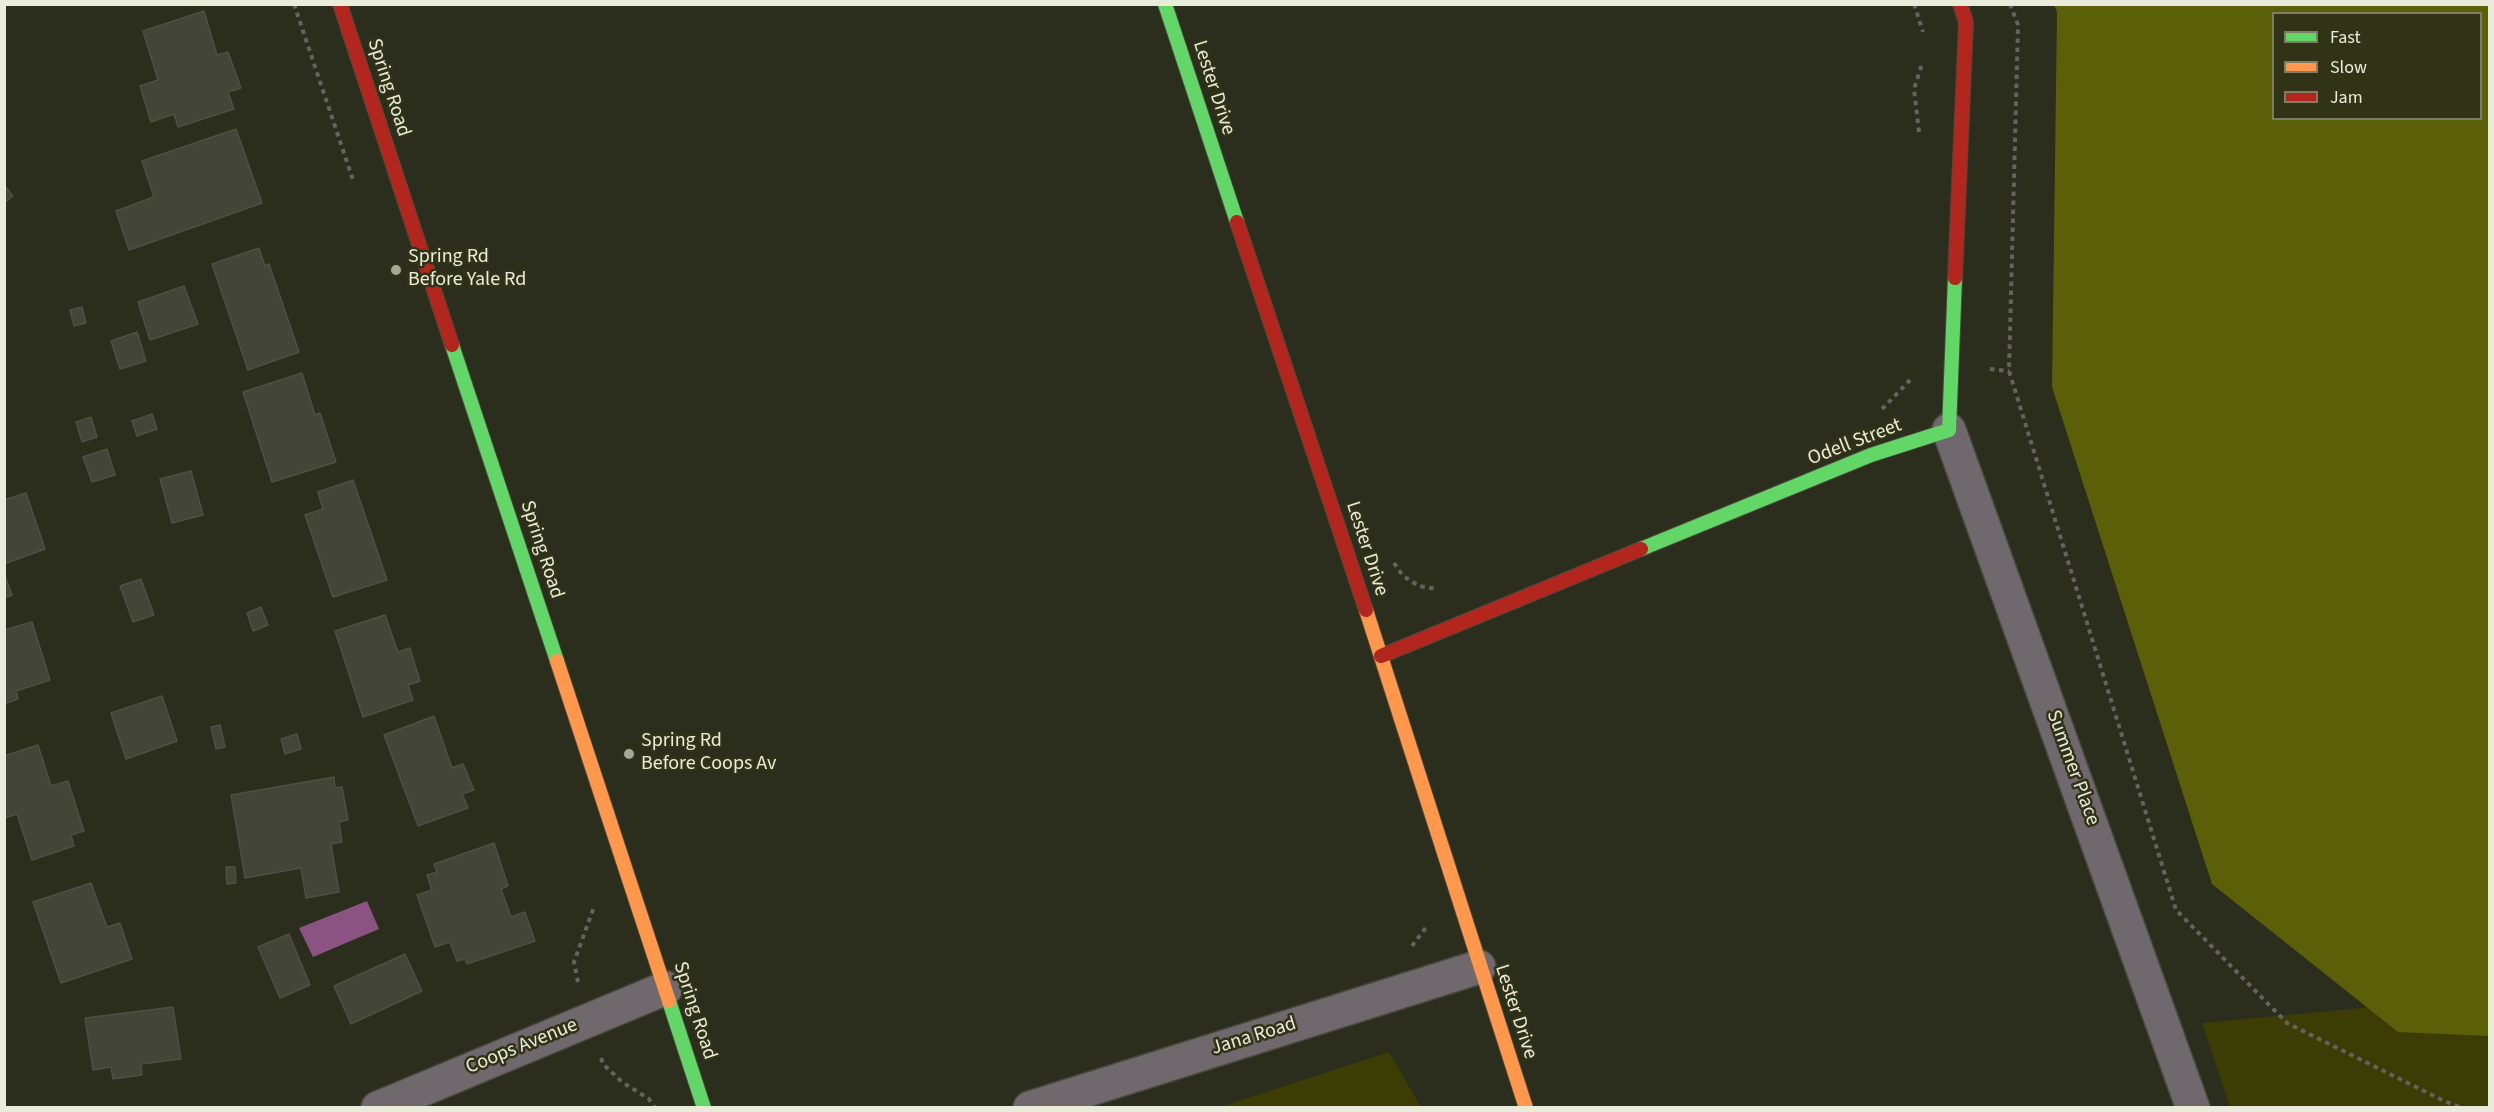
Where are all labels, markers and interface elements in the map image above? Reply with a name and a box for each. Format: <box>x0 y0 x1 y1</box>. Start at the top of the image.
legend <box>2272 12 2482 120</box>
text: Fast <box>2330 25 2361 50</box>
street label: Spring Road <box>361 36 415 140</box>
street label: Lester Drive <box>1186 38 1240 138</box>
text: Slow <box>2330 55 2367 80</box>
text: Jam <box>2330 85 2363 110</box>
place label: Spring Rd Before Yale Rd <box>408 246 526 293</box>
marker: Spring Rd Before Yale Rd <box>389 263 403 277</box>
street label: Odell Street <box>1805 414 1905 472</box>
street label: Spring Road <box>514 498 568 602</box>
street label: Lester Drive <box>1339 499 1393 599</box>
street label: Summer Place <box>2040 707 2104 829</box>
place label: Spring Rd Before Coops Av <box>641 730 776 777</box>
marker: Spring Rd Before Coops Av <box>622 747 636 761</box>
street label: Spring Road <box>667 959 721 1063</box>
street label: Lester Drive <box>1488 962 1542 1062</box>
street label: Jana Road <box>1209 1013 1299 1061</box>
street label: Coops Avenue <box>463 1014 581 1080</box>

